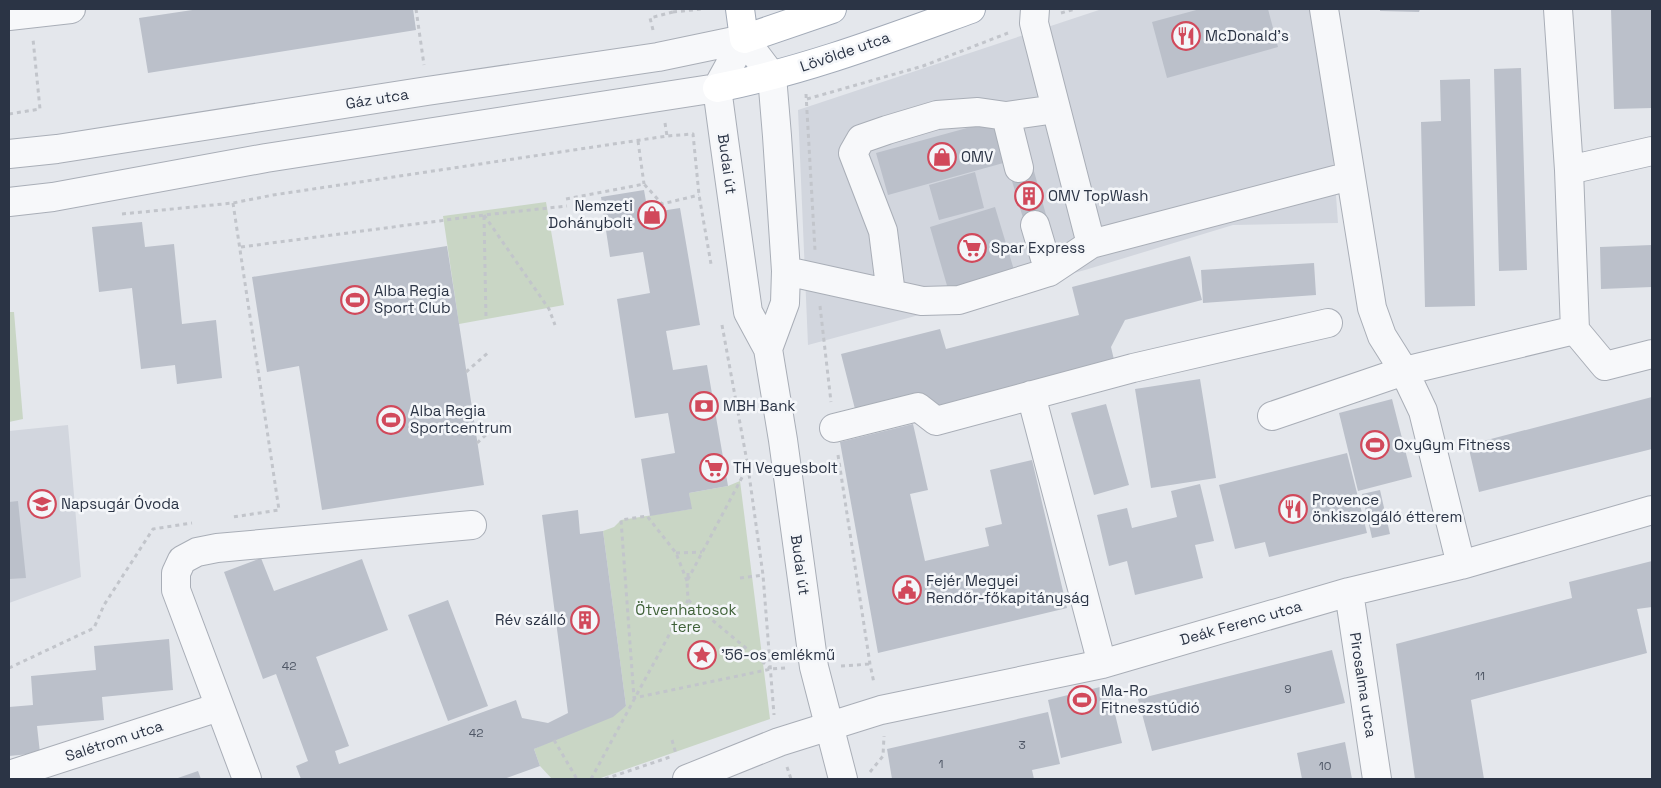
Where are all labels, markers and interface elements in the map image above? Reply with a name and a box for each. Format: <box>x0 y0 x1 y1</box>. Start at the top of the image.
restaurant icon: McDonald's <box>1171 21 1201 51</box>
place label: McDonald's <box>1205 26 1289 45</box>
street label: Lövölde utca <box>797 27 893 76</box>
street label: Gáz utca <box>344 84 410 113</box>
street label: Budai út <box>714 132 741 196</box>
shop icon: OMV <box>927 142 957 172</box>
place label: OMV <box>961 147 993 166</box>
building icon: OMV TopWash <box>1014 181 1044 211</box>
place label: OMV TopWash <box>1048 186 1148 205</box>
place label: Nemzeti Dohánybolt <box>548 196 633 232</box>
shop icon: Nemzeti Dohánybolt <box>637 200 667 230</box>
supermarket icon: Spar Express <box>957 233 987 263</box>
place label: Spar Express <box>991 238 1085 257</box>
place label: Alba Regia Sport Club <box>374 281 451 317</box>
sports icon: Alba Regia Sport Club <box>340 285 370 315</box>
bank icon: MBH Bank <box>689 391 719 421</box>
place label: MBH Bank <box>723 396 795 415</box>
place label: Alba Regia Sportcentrum <box>410 401 512 437</box>
sports icon: Alba Regia Sportcentrum <box>376 405 406 435</box>
sports icon: OxyGym Fitness <box>1360 430 1390 460</box>
place label: OxyGym Fitness <box>1394 435 1511 454</box>
supermarket icon: TH Vegyesbolt <box>699 453 729 483</box>
place label: TH Vegyesbolt <box>733 458 838 477</box>
school or university icon: Napsugár Óvoda <box>27 489 57 519</box>
place label: Provence önkiszolgáló étterem <box>1312 490 1462 526</box>
place label: Napsugár Óvoda <box>61 494 180 513</box>
restaurant icon: Provence önkiszolgáló étterem <box>1278 494 1308 524</box>
street label: Budai út <box>787 533 814 597</box>
place label: Fejér Megyei Rendőr-főkapitányság <box>926 571 1089 607</box>
public building icon: Fejér Megyei Rendőr-főkapitányság <box>892 575 922 605</box>
street label: Deák Ferenc utca <box>1178 596 1304 649</box>
park label: Ötvenhatosok tere <box>635 600 737 636</box>
building icon: Rév szálló <box>570 605 600 635</box>
place label: Rév szálló <box>495 610 566 629</box>
street label: Pirosalma utca <box>1346 631 1381 739</box>
place icon: '56-os emlékmű <box>687 640 717 670</box>
place label: '56-os emlékmű <box>721 645 835 664</box>
house number: 42 <box>282 658 296 674</box>
house number: 11 <box>1475 668 1485 684</box>
place label: Ma-Ro Fitneszstúdió <box>1101 681 1200 717</box>
house number: 9 <box>1284 681 1292 697</box>
sports icon: Ma-Ro Fitneszstúdió <box>1067 685 1097 715</box>
street label: Salétrom utca <box>62 716 166 765</box>
house number: 42 <box>469 725 483 741</box>
house number: 3 <box>1018 737 1026 753</box>
house number: 1 <box>938 756 944 772</box>
house number: 10 <box>1319 758 1331 774</box>

